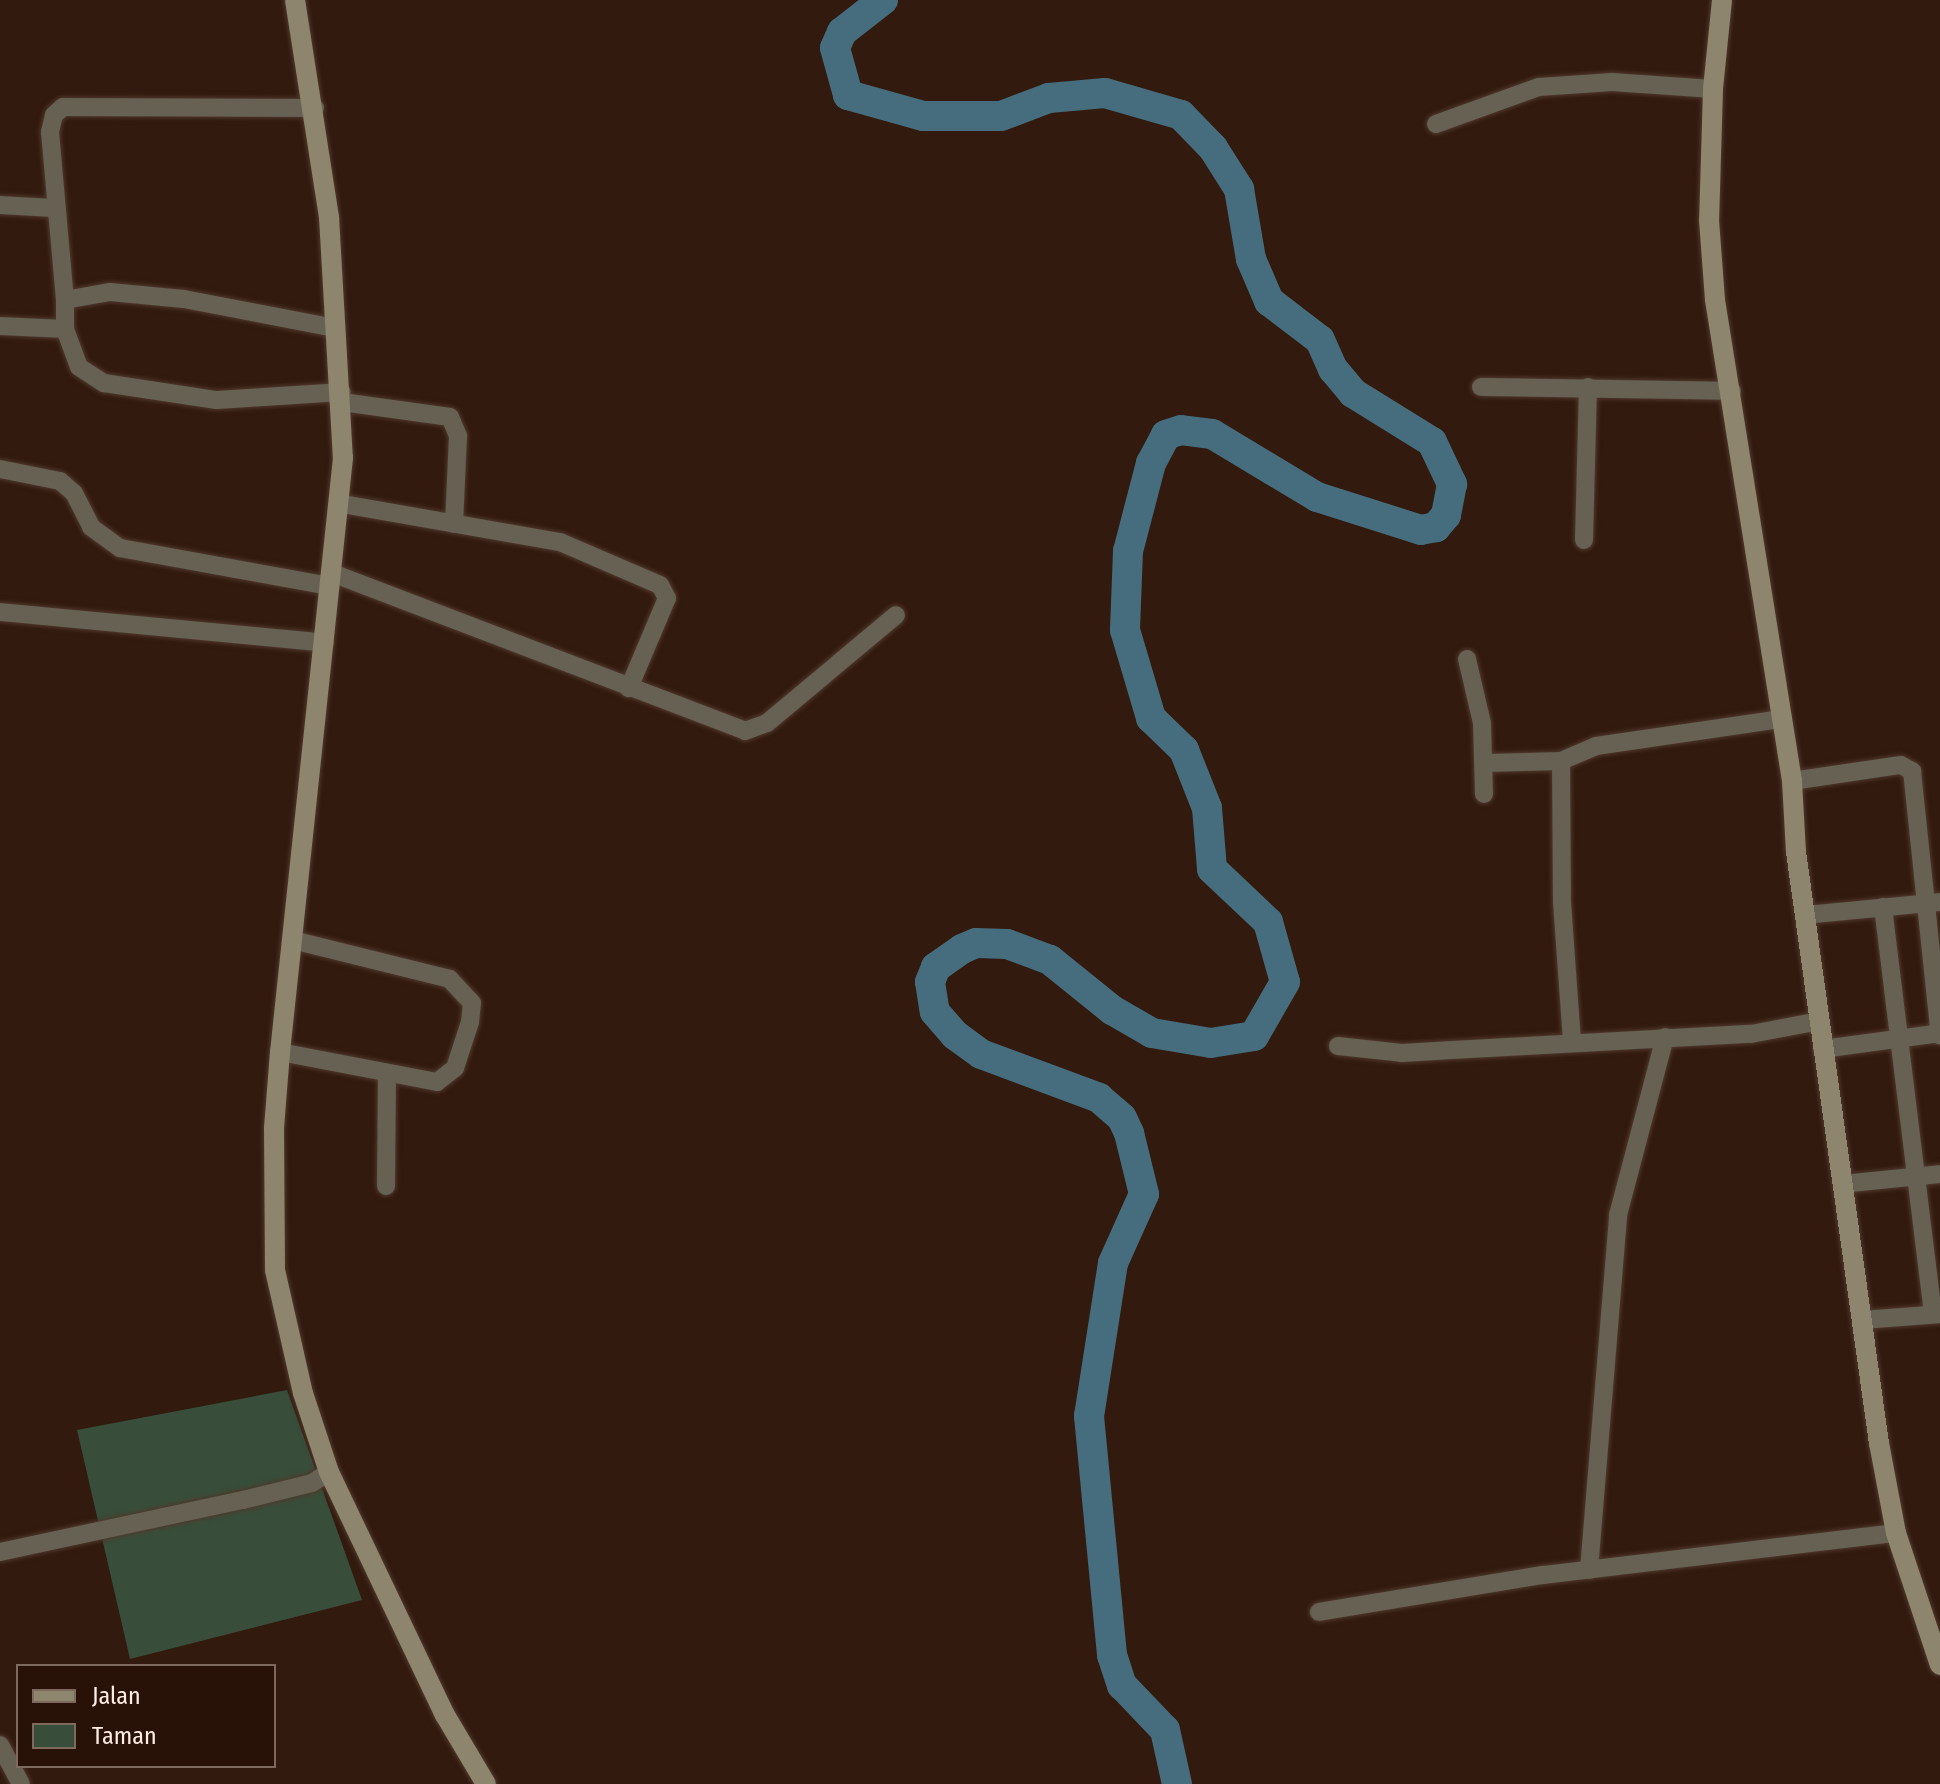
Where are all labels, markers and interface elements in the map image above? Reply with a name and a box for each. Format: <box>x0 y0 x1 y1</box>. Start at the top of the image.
legend <box>16 1664 276 1768</box>
text: Jalan <box>92 1682 141 1710</box>
text: Taman <box>92 1722 157 1750</box>

